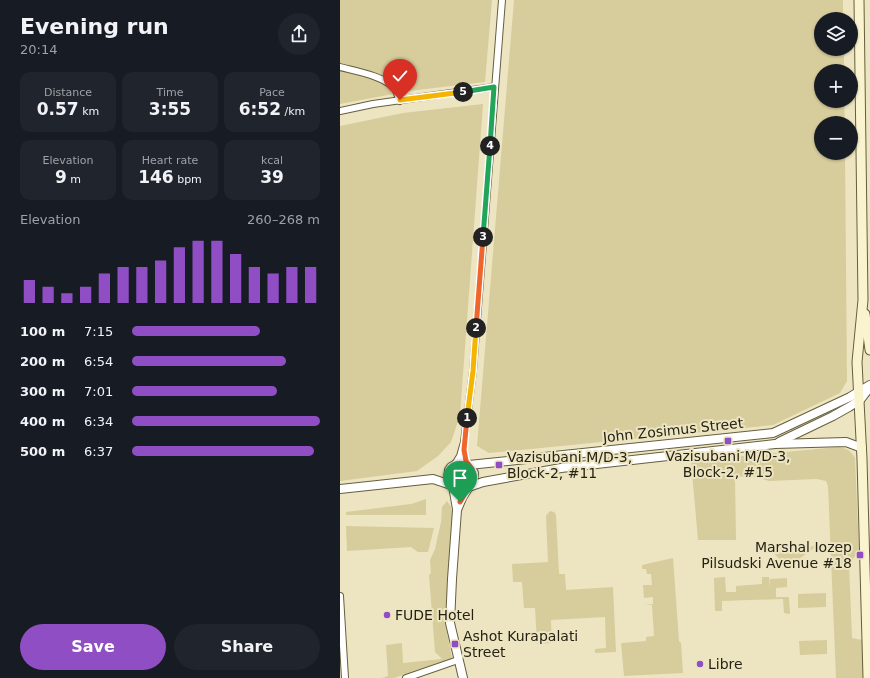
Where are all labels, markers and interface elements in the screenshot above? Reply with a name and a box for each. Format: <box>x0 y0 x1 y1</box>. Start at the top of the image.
map controls <box>814 12 858 160</box>
button: layers <box>814 12 858 56</box>
button: share <box>278 13 320 55</box>
text: Evening run <box>20 14 169 39</box>
text: 20:14 <box>20 42 57 57</box>
pin <box>383 59 417 100</box>
button: + <box>814 64 858 108</box>
icon: check <box>389 65 411 87</box>
pin: 5 <box>453 82 473 102</box>
text: 5 <box>459 85 467 98</box>
text: Distance <box>44 86 92 99</box>
text: Time <box>157 86 183 99</box>
text: Pace <box>259 86 285 99</box>
text: 0.57 <box>37 99 79 119</box>
text: 3:55 <box>149 99 191 119</box>
text: 6:52 <box>239 99 281 119</box>
text: km <box>79 105 99 118</box>
text: /km <box>281 105 305 118</box>
button: − <box>814 116 858 160</box>
pin: 4 <box>480 136 500 156</box>
text: 4 <box>486 139 494 152</box>
text: Elevation <box>42 154 94 167</box>
text: Heart rate <box>142 154 198 167</box>
text: kcal <box>261 154 283 167</box>
text: 9 <box>55 167 67 187</box>
text: 146 <box>138 167 174 187</box>
text: 39 <box>260 167 284 187</box>
text: m <box>67 173 81 186</box>
text: bpm <box>174 173 202 186</box>
text: Elevation <box>20 212 80 227</box>
text: 260–268 m <box>247 212 320 227</box>
pin: 3 <box>473 227 493 247</box>
text: 3 <box>479 230 487 243</box>
pin: 2 <box>466 318 486 338</box>
text: 2 <box>472 321 480 334</box>
text: 100 m <box>20 324 65 339</box>
text: 7:15 <box>84 324 113 339</box>
text: 200 m <box>20 354 65 369</box>
text: 6:54 <box>84 354 113 369</box>
text: 300 m <box>20 384 65 399</box>
text: 7:01 <box>84 384 113 399</box>
pin: 1 <box>457 408 477 428</box>
text: 1 <box>463 411 471 424</box>
text: 400 m <box>20 414 65 429</box>
text: 6:34 <box>84 414 113 429</box>
street label: John Zosimus Street <box>601 415 744 445</box>
marker: Vazisubani M/D-3, Block-2, #15 <box>723 436 733 446</box>
text: 500 m <box>20 444 65 459</box>
text: 6:37 <box>84 444 113 459</box>
place label: Vazisubani M/D-3, Block-2, #15 <box>665 448 791 480</box>
place label: Vazisubani M/D-3, Block-2, #11 <box>507 449 632 481</box>
marker: Vazisubani M/D-3, Block-2, #11 <box>494 460 504 470</box>
pin <box>443 461 477 502</box>
icon: arrive <box>449 467 471 489</box>
place label: Marshal Iozep Pilsudski Avenue #18 <box>701 539 852 571</box>
marker: Marshal Iozep Pilsudski Avenue #18 <box>855 550 865 560</box>
place label: FUDE Hotel <box>395 607 474 623</box>
marker: FUDE Hotel <box>382 610 392 620</box>
button: Save <box>20 624 166 670</box>
button: Share <box>174 624 320 670</box>
place label: Ashot Kurapalati Street <box>463 628 578 660</box>
marker: Ashot Kurapalati Street <box>450 639 460 649</box>
place label: Libre <box>708 656 743 672</box>
marker: Libre <box>695 659 705 669</box>

